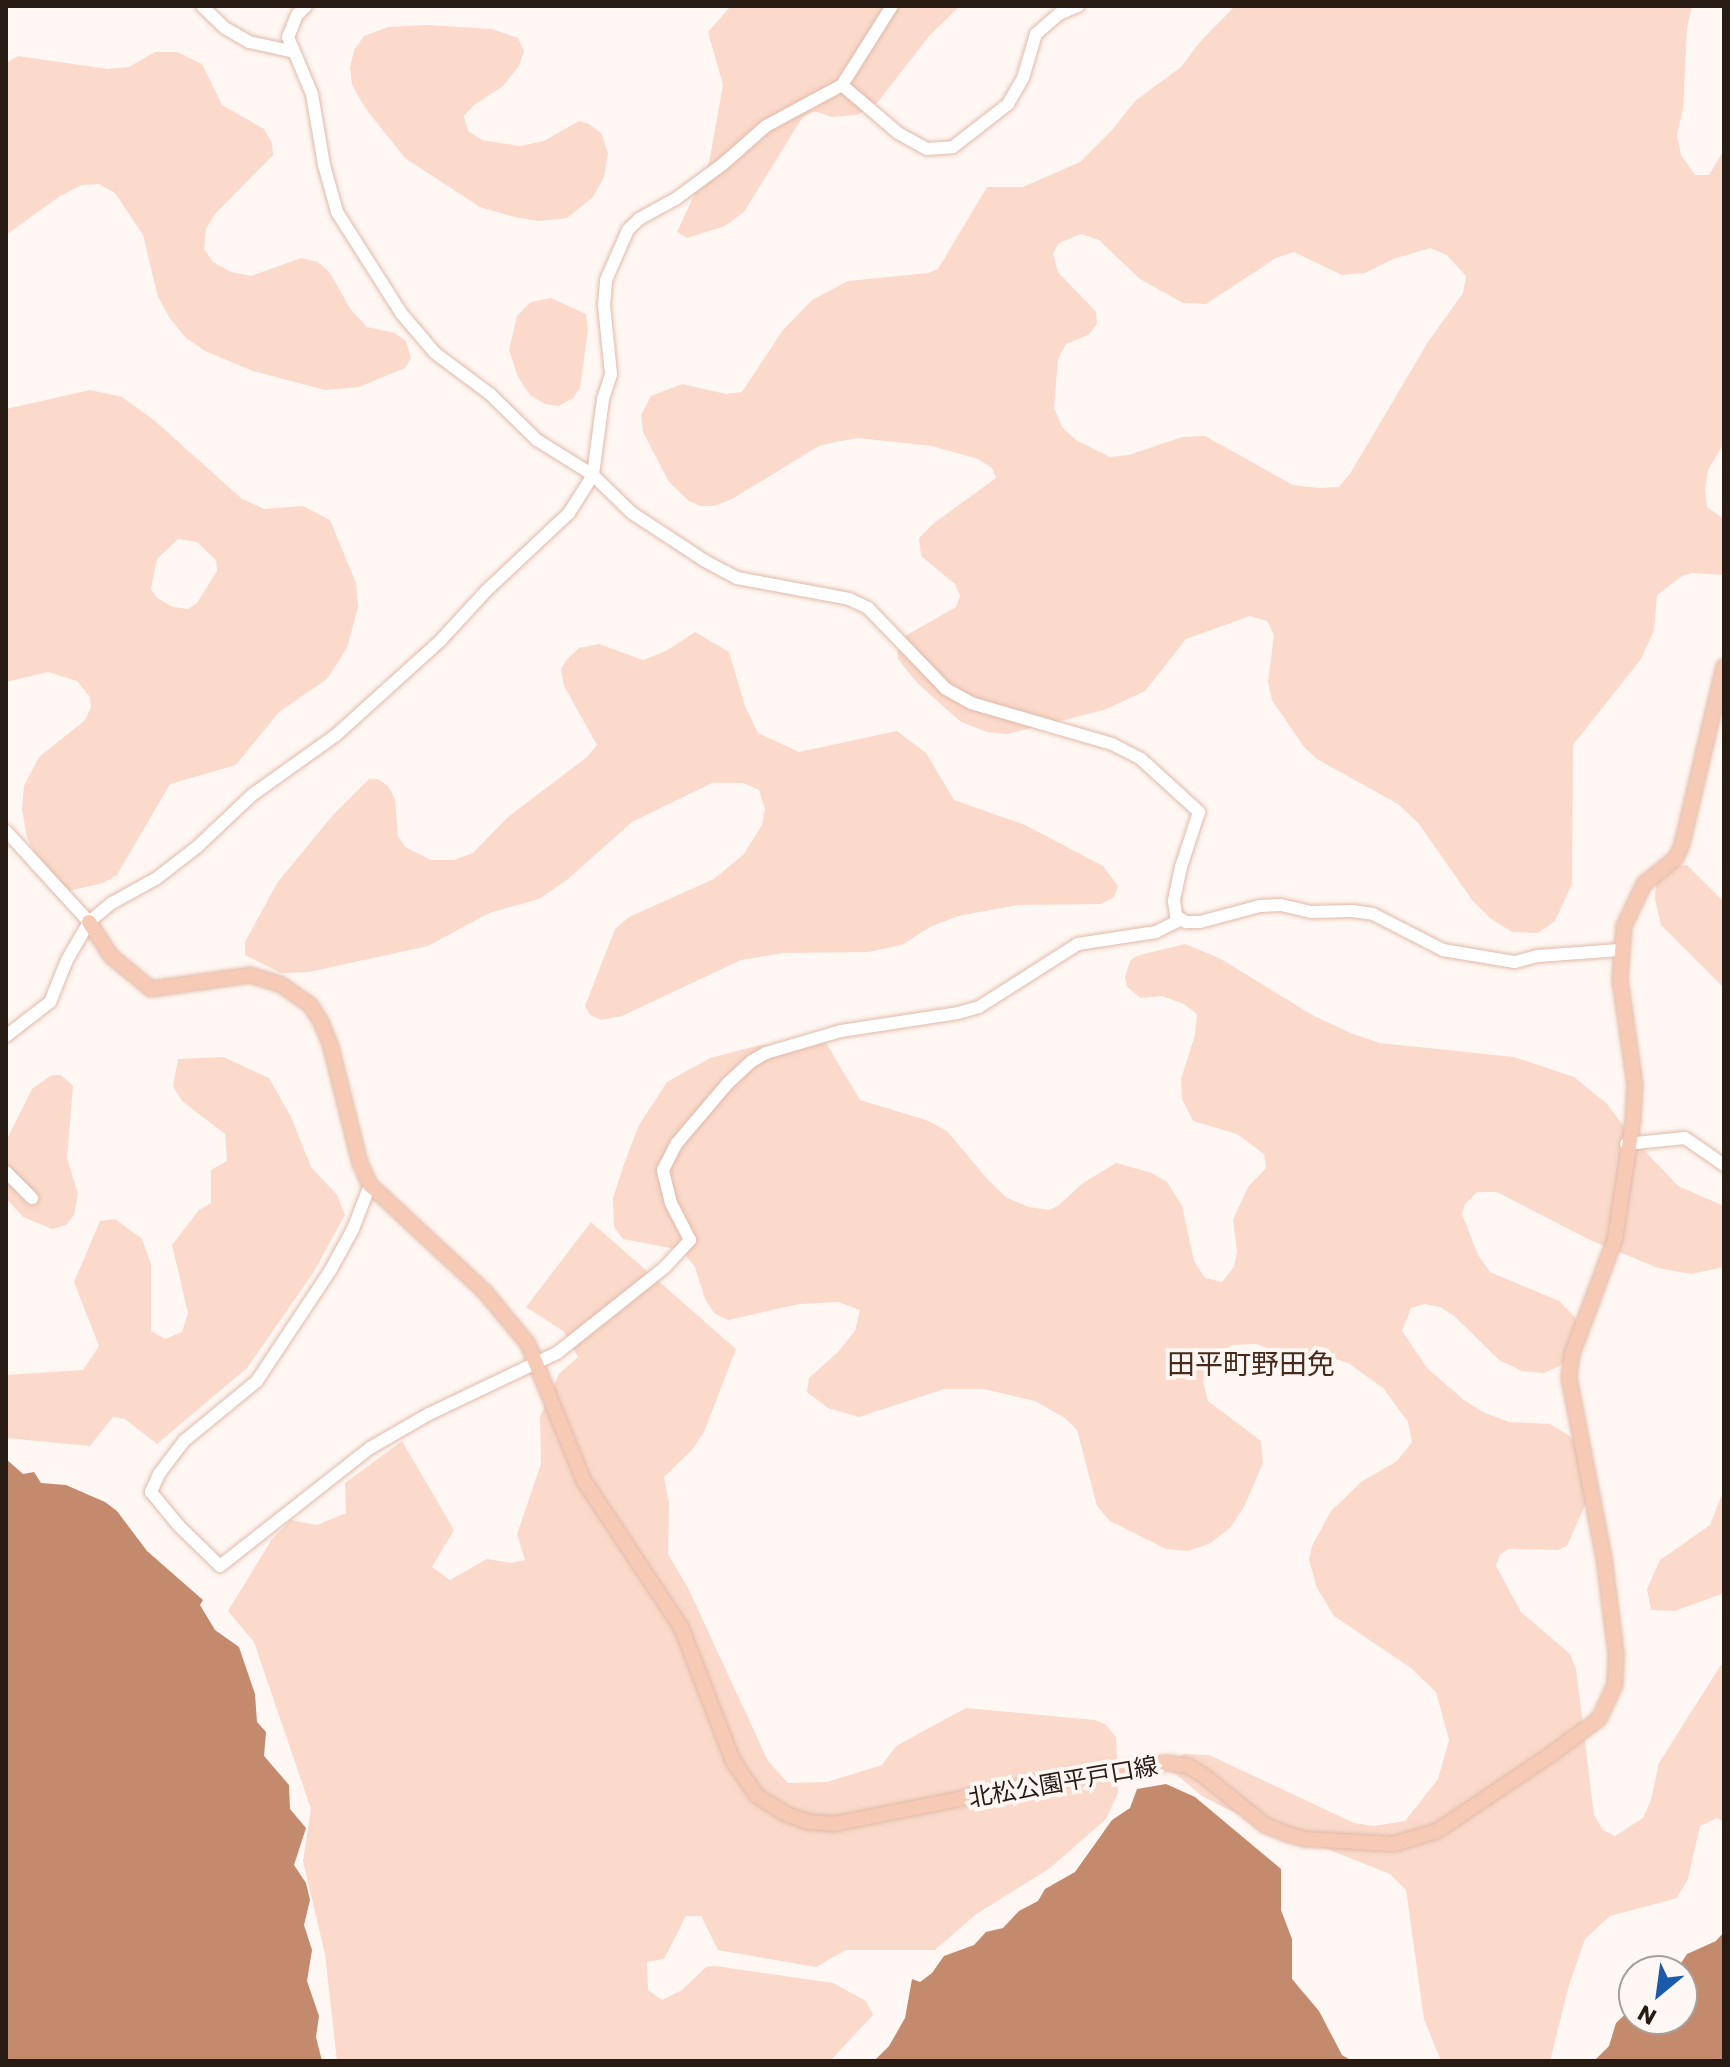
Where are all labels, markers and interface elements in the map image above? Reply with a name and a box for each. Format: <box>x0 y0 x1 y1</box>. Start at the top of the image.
district label: 田平町野田免 <box>1167 1348 1335 1382</box>
street label: 北松公園平戸口線 <box>966 1751 1160 1813</box>
north arrow <box>1618 1955 1698 2035</box>
text: N <box>1632 1997 1662 2032</box>

